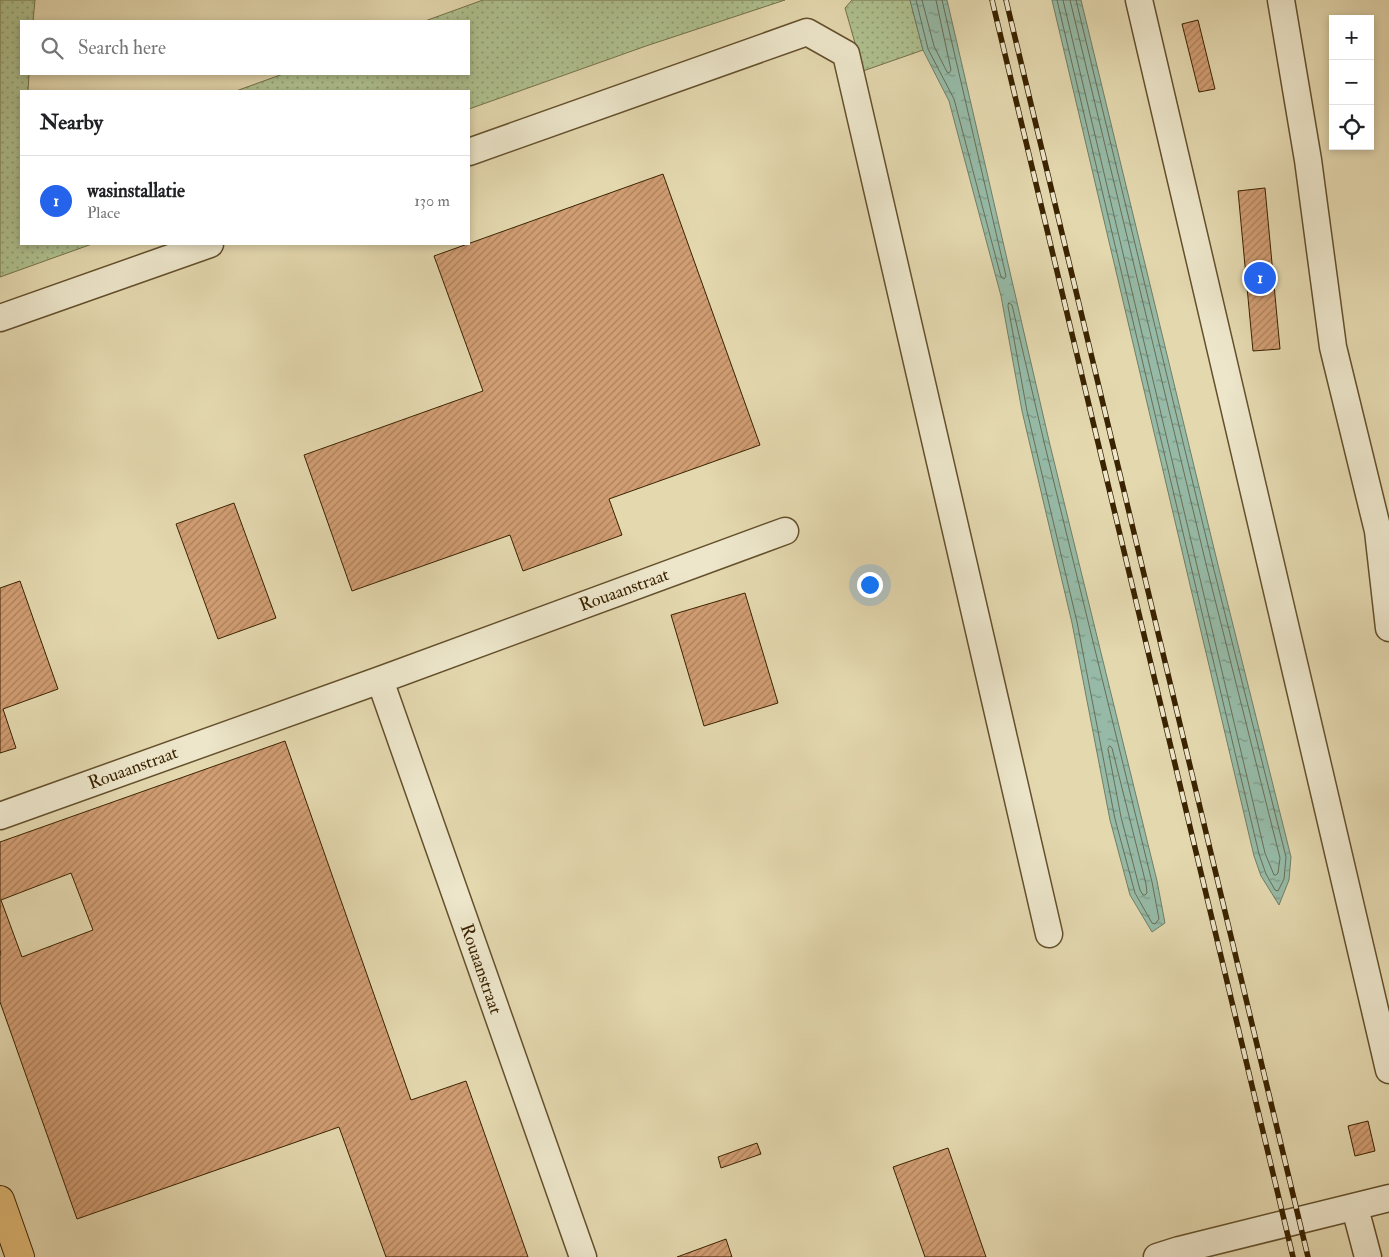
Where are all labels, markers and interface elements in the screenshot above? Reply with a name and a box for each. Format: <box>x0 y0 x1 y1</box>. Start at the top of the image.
map controls <box>1329 15 1374 150</box>
button: + <box>1329 15 1374 60</box>
search box <box>20 20 470 75</box>
icon: search <box>38 34 66 62</box>
text: Search here <box>78 36 166 60</box>
button: − <box>1329 60 1374 105</box>
button: locate <box>1329 105 1374 150</box>
text: Nearby <box>40 109 103 136</box>
text: wasinstallatie <box>87 179 185 203</box>
text: 1 <box>53 191 59 211</box>
text: 130 m <box>414 191 450 211</box>
text: Place <box>87 203 120 223</box>
pin: 1 <box>1244 259 1276 297</box>
street label: Rouaanstraat <box>576 563 672 617</box>
your location <box>857 572 883 598</box>
street label: Rouaanstraat <box>85 741 181 795</box>
street label: Rouaanstraat <box>455 921 507 1017</box>

